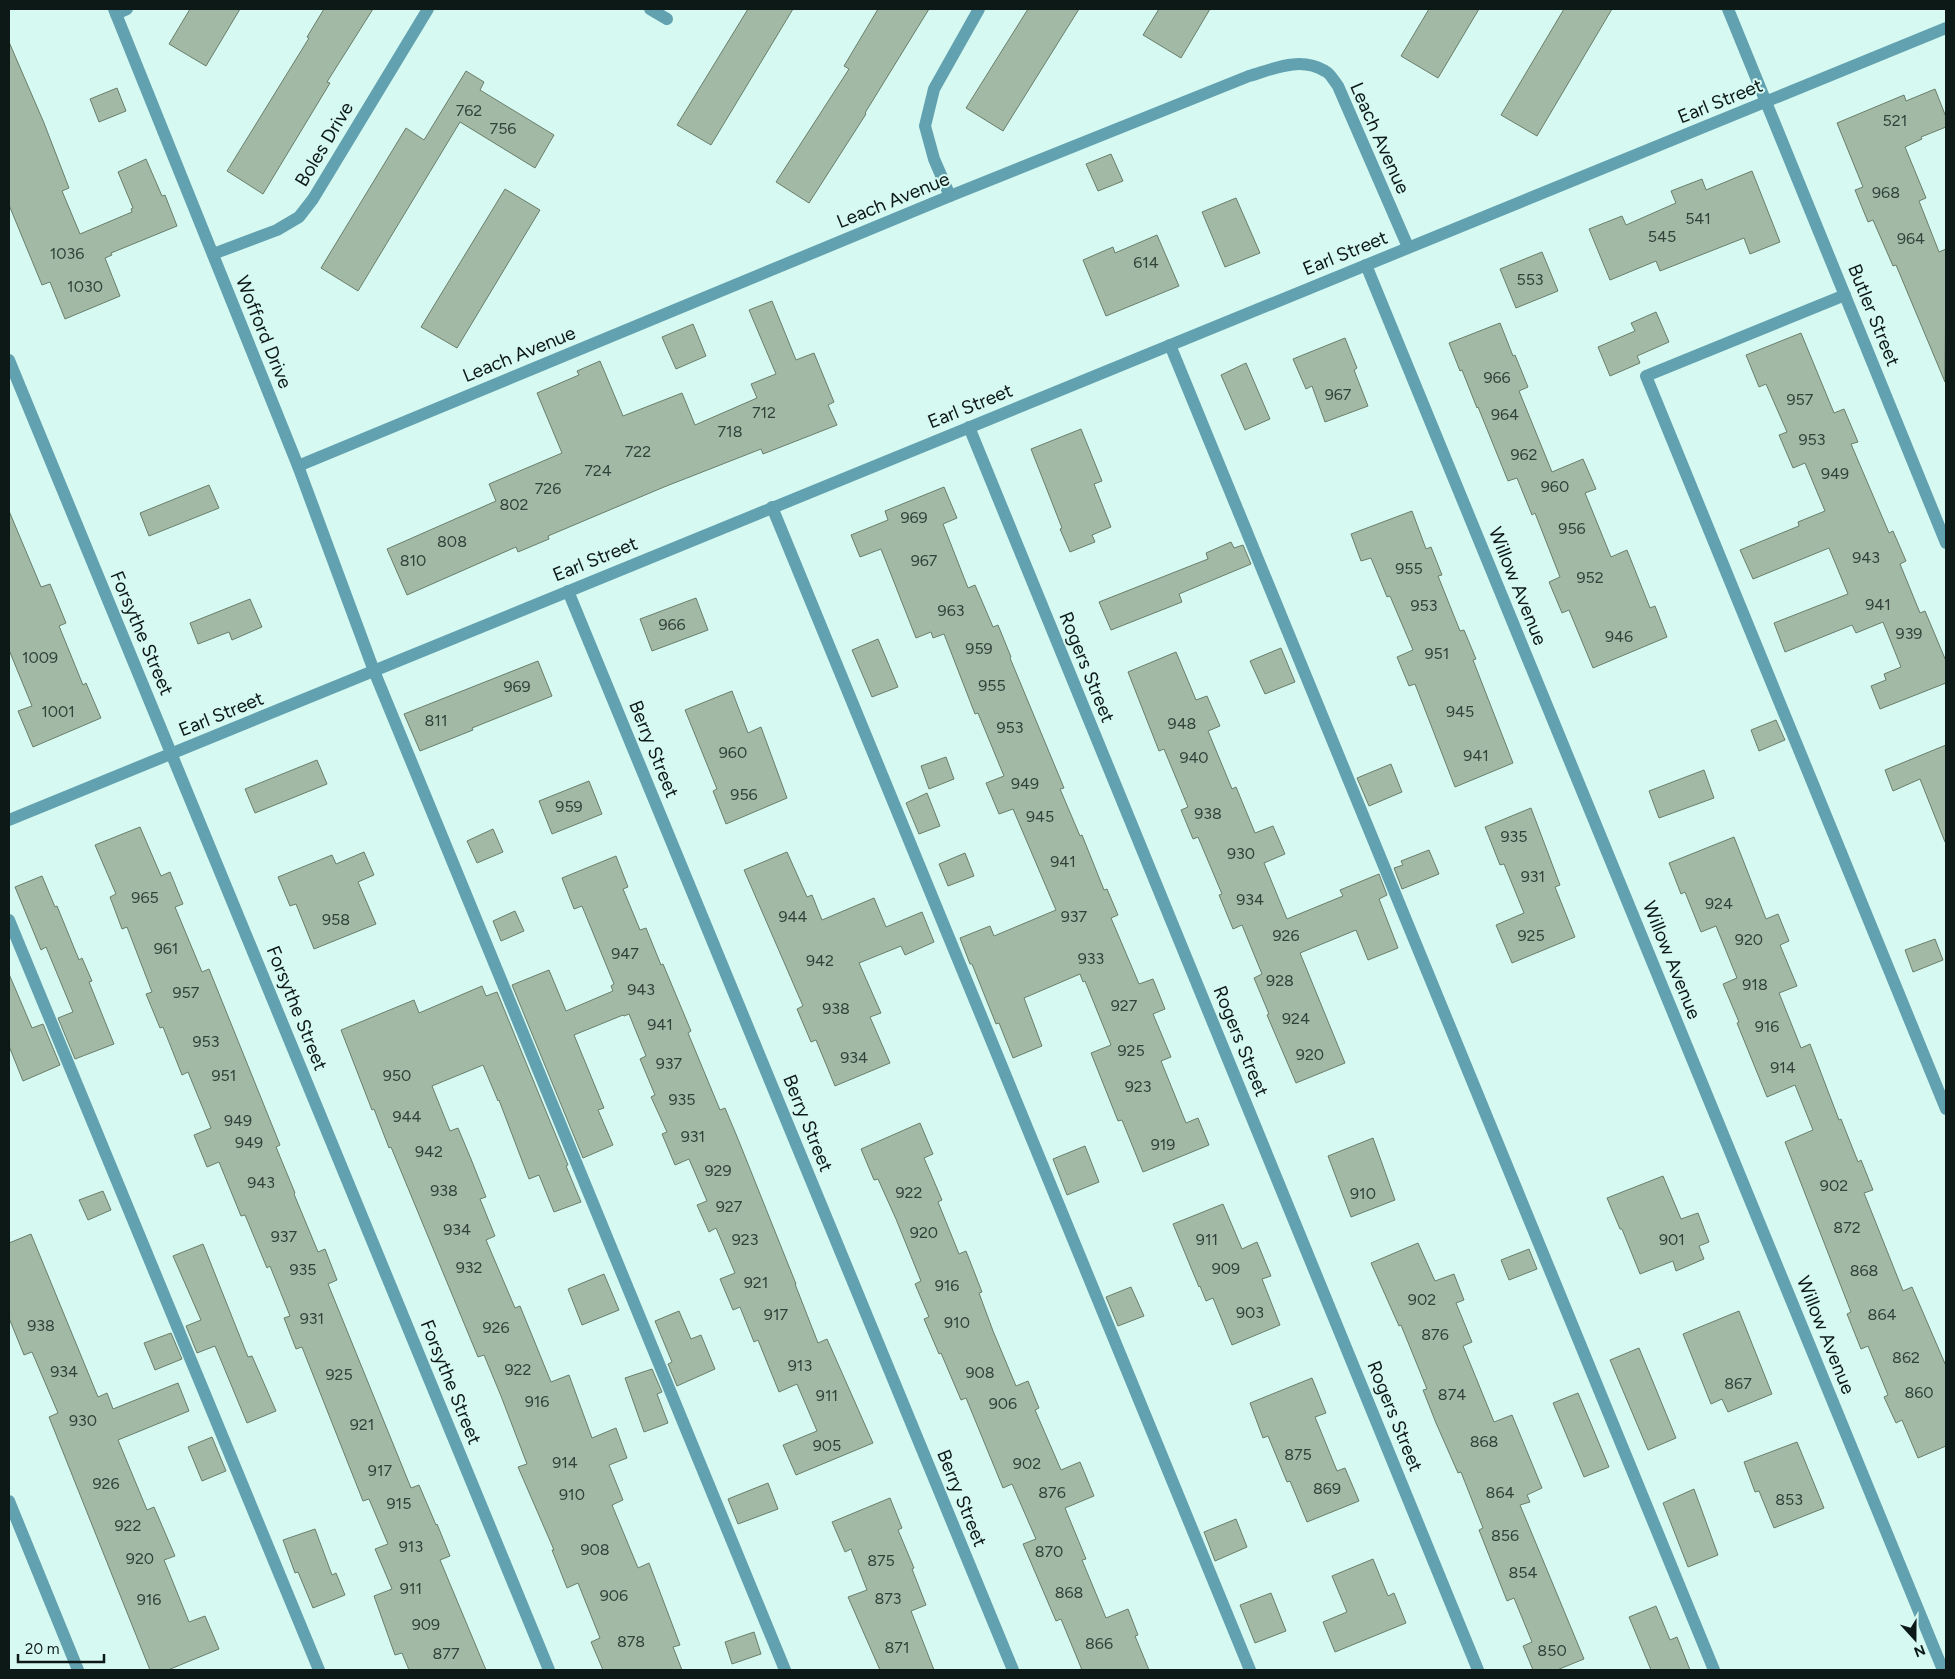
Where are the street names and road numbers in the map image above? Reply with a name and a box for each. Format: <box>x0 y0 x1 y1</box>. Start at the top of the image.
street label: Earl Street <box>1674 74 1766 128</box>
street label: Leach Avenue <box>1345 79 1415 197</box>
street label: Boles Drive <box>290 98 358 190</box>
street label: Leach Avenue <box>833 167 953 233</box>
street label: Earl Street <box>1299 226 1391 280</box>
street label: Butler Street <box>1843 261 1905 369</box>
street label: Wofford Drive <box>231 272 297 392</box>
street label: Leach Avenue <box>459 321 579 387</box>
street label: Earl Street <box>924 379 1016 433</box>
street label: Willow Avenue <box>1484 523 1552 649</box>
street label: Earl Street <box>549 532 641 586</box>
street label: Forsythe Street <box>106 567 178 699</box>
street label: Rogers Street <box>1054 608 1120 726</box>
street label: Earl Street <box>175 687 267 741</box>
street label: Berry Street <box>624 697 684 801</box>
street label: Willow Avenue <box>1638 897 1706 1023</box>
street label: Forsythe Street <box>262 942 332 1074</box>
street label: Rogers Street <box>1208 982 1274 1100</box>
street label: Berry Street <box>778 1071 838 1175</box>
street label: Willow Avenue <box>1792 1272 1860 1398</box>
street label: Forsythe Street <box>416 1316 486 1448</box>
street label: Rogers Street <box>1362 1357 1428 1475</box>
street label: Berry Street <box>932 1446 992 1550</box>

